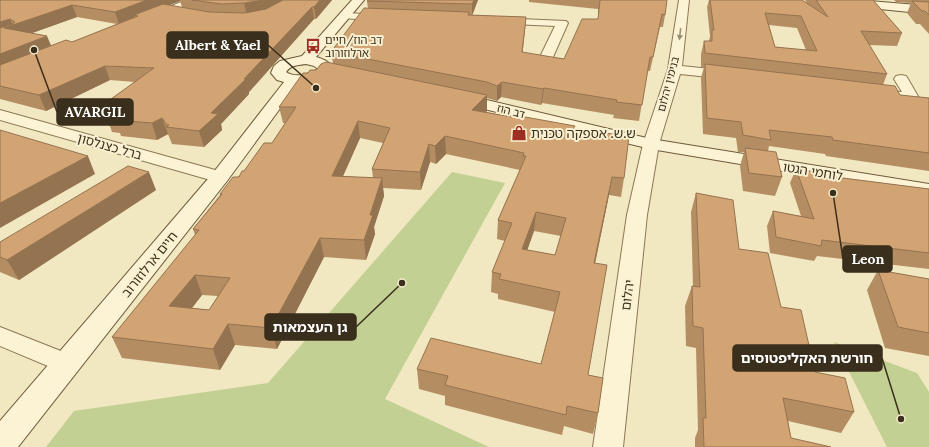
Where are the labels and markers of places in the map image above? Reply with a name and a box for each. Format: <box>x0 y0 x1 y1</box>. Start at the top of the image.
callout: Albert & Yael <box>167 32 268 58</box>
place label: דב הוז/חיים ארלוזורוב <box>325 33 382 60</box>
bus stop icon: דב הוז/חיים ארלוזורוב <box>304 37 322 55</box>
callout: AVARGIL <box>57 99 133 125</box>
shop icon: ש.ש. אספקה טכנית <box>510 124 528 142</box>
place label: ש.ש. אספקה טכנית <box>531 125 636 142</box>
callout: Leon <box>843 246 892 272</box>
callout: גן העצמאות <box>265 314 356 340</box>
callout: חורשת האקליפטוסים <box>733 345 882 371</box>

